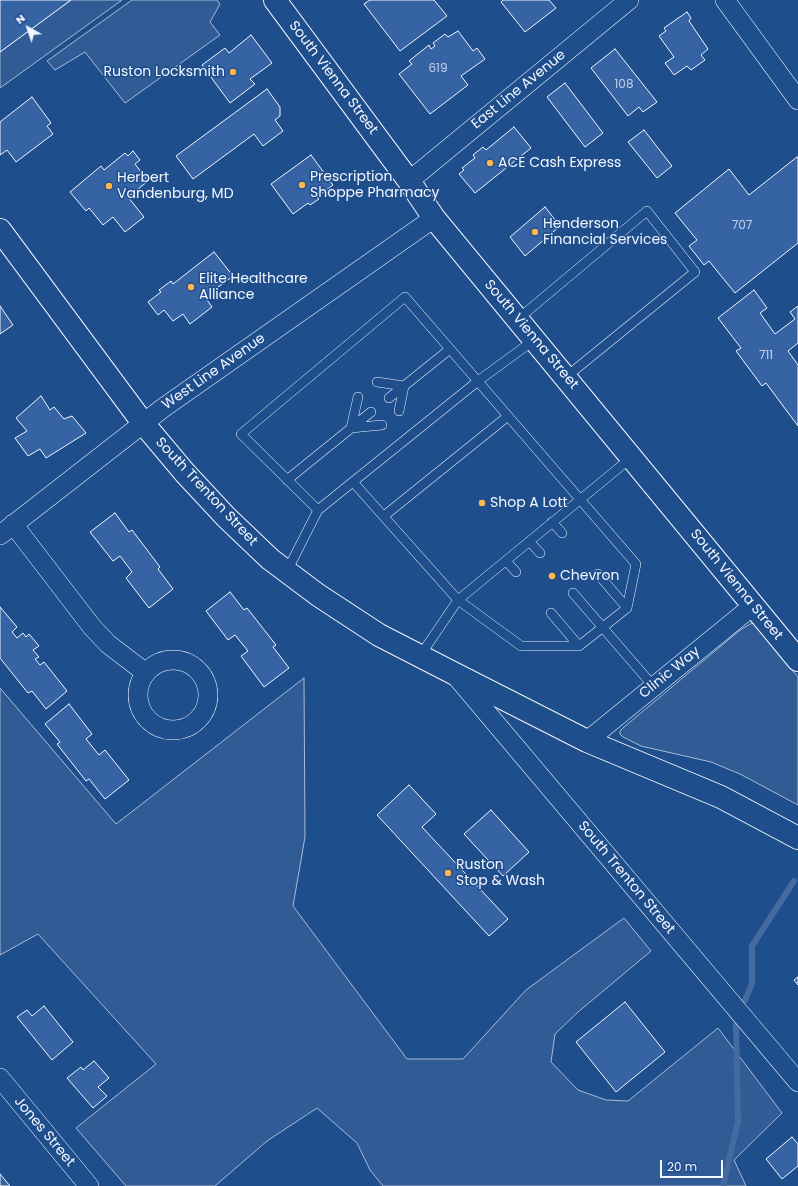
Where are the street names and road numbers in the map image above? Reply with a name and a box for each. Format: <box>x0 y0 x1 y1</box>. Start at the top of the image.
street label: South Vienna Street <box>285 18 381 138</box>
street label: East Line Avenue <box>469 47 569 133</box>
street label: South Vienna Street <box>480 277 582 393</box>
street label: West Line Avenue <box>159 330 269 414</box>
street label: South Trenton Street <box>151 434 261 550</box>
street label: South Vienna Street <box>686 526 786 644</box>
street label: Clinic Way <box>636 643 704 703</box>
street label: South Trenton Street <box>574 818 678 938</box>
street label: Jones Street <box>10 1094 78 1170</box>

